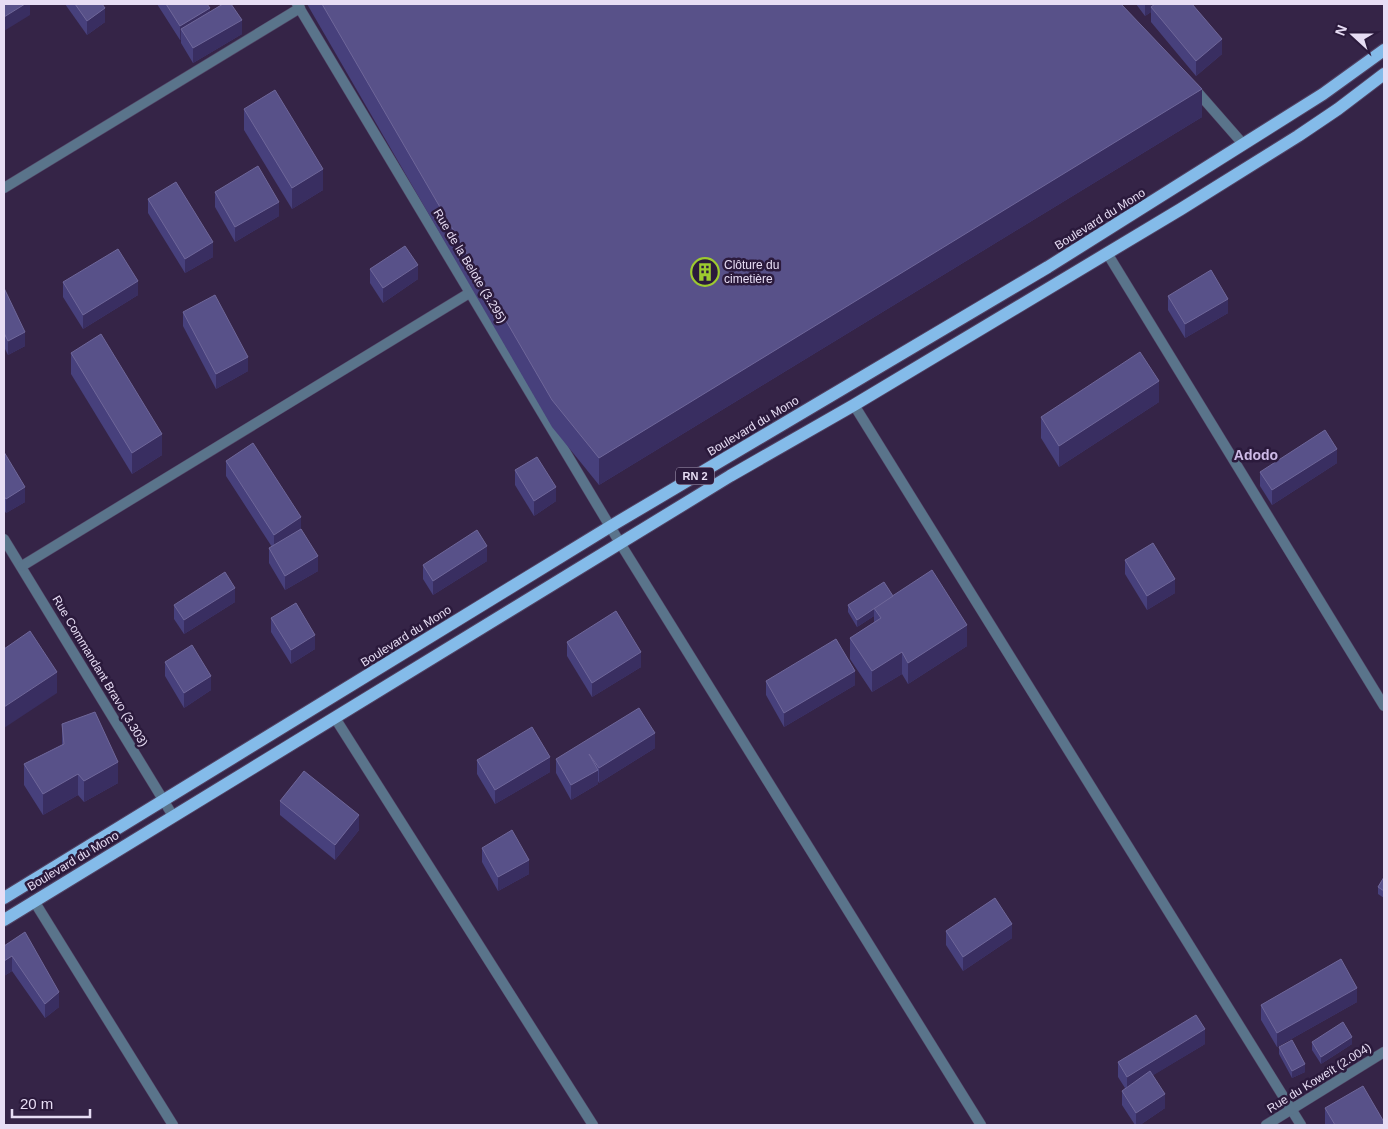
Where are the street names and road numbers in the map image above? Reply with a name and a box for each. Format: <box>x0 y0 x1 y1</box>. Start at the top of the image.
street label: Boulevard du Mono <box>1052 185 1148 253</box>
street label: Rue de la Belote (3.295) <box>430 207 510 325</box>
street label: Boulevard du Mono <box>705 393 801 459</box>
road number: RN 2 <box>676 468 714 484</box>
street label: Rue Commandant Bravo (3.303) <box>49 593 151 749</box>
street label: Boulevard du Mono <box>358 602 454 670</box>
street label: Boulevard du Mono <box>25 828 121 894</box>
street label: Rue du Koweït (2.004) <box>1264 1040 1374 1116</box>

